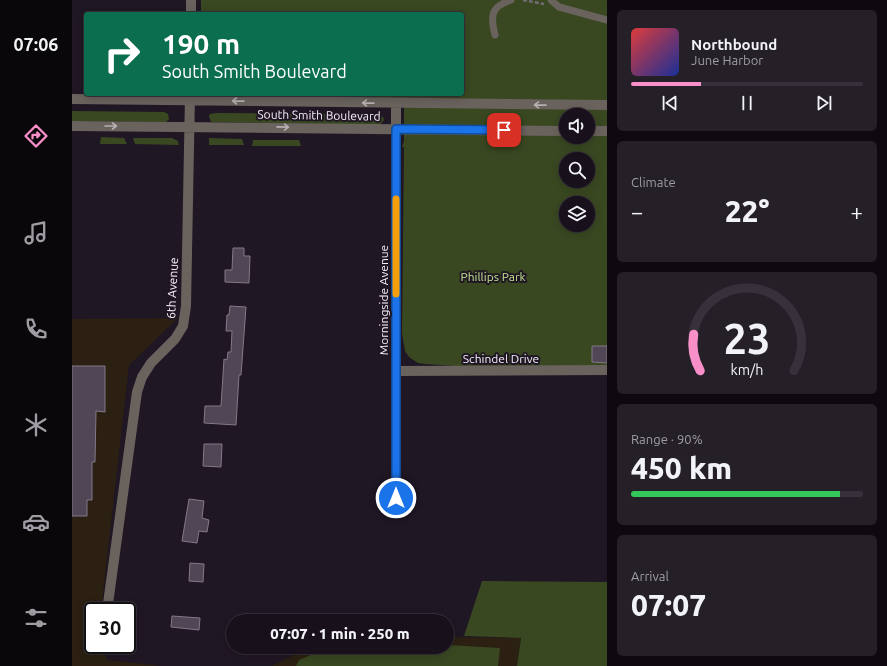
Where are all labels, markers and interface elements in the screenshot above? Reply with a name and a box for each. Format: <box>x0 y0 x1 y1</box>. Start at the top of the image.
icon: right <box>96 28 148 80</box>
text: 190 m <box>162 28 240 59</box>
text: 07:06 <box>13 34 59 54</box>
text: Northbound <box>691 36 777 53</box>
text: June Harbor <box>691 53 763 67</box>
text: South Smith Boulevard <box>162 61 347 81</box>
icon: previous <box>659 92 681 114</box>
icon: pause <box>736 92 758 114</box>
icon: next <box>813 92 835 114</box>
one-way arrow <box>232 97 245 105</box>
one-way arrow <box>362 99 375 107</box>
one-way arrow <box>534 101 547 109</box>
street label: South Smith Boulevard <box>257 107 381 123</box>
map controls <box>559 108 595 232</box>
button: sound <box>559 108 595 144</box>
pin <box>487 113 521 147</box>
icon: arrive <box>493 119 515 141</box>
icon: directions <box>22 122 50 150</box>
one-way arrow <box>104 122 117 130</box>
one-way arrow <box>276 123 289 131</box>
button: search <box>559 152 595 188</box>
text: Climate <box>631 175 676 189</box>
text: 22° <box>725 194 769 228</box>
button: layers <box>559 196 595 232</box>
text: − <box>631 199 643 224</box>
text: + <box>851 199 863 224</box>
icon: music <box>22 219 50 247</box>
street label: Morningside Avenue <box>377 245 390 355</box>
street label: 6th Avenue <box>164 257 180 319</box>
park label: Phillips Park <box>461 270 525 283</box>
icon: phone <box>22 315 50 343</box>
text: 23 <box>724 315 770 362</box>
street label: Schindel Drive <box>463 352 539 365</box>
text: km/h <box>731 362 763 378</box>
icon: climate <box>22 411 50 439</box>
text: Range · 90% <box>631 432 703 446</box>
text: 450 km <box>631 451 732 485</box>
position arrow <box>375 477 417 519</box>
icon: car <box>22 508 50 536</box>
text: Arrival <box>631 569 669 583</box>
text: 07:07 <box>631 588 706 622</box>
speed limit sign: 30 <box>84 602 136 654</box>
icon: filters <box>22 604 50 632</box>
text: 07:07 · 1 min · 250 m <box>270 625 410 642</box>

